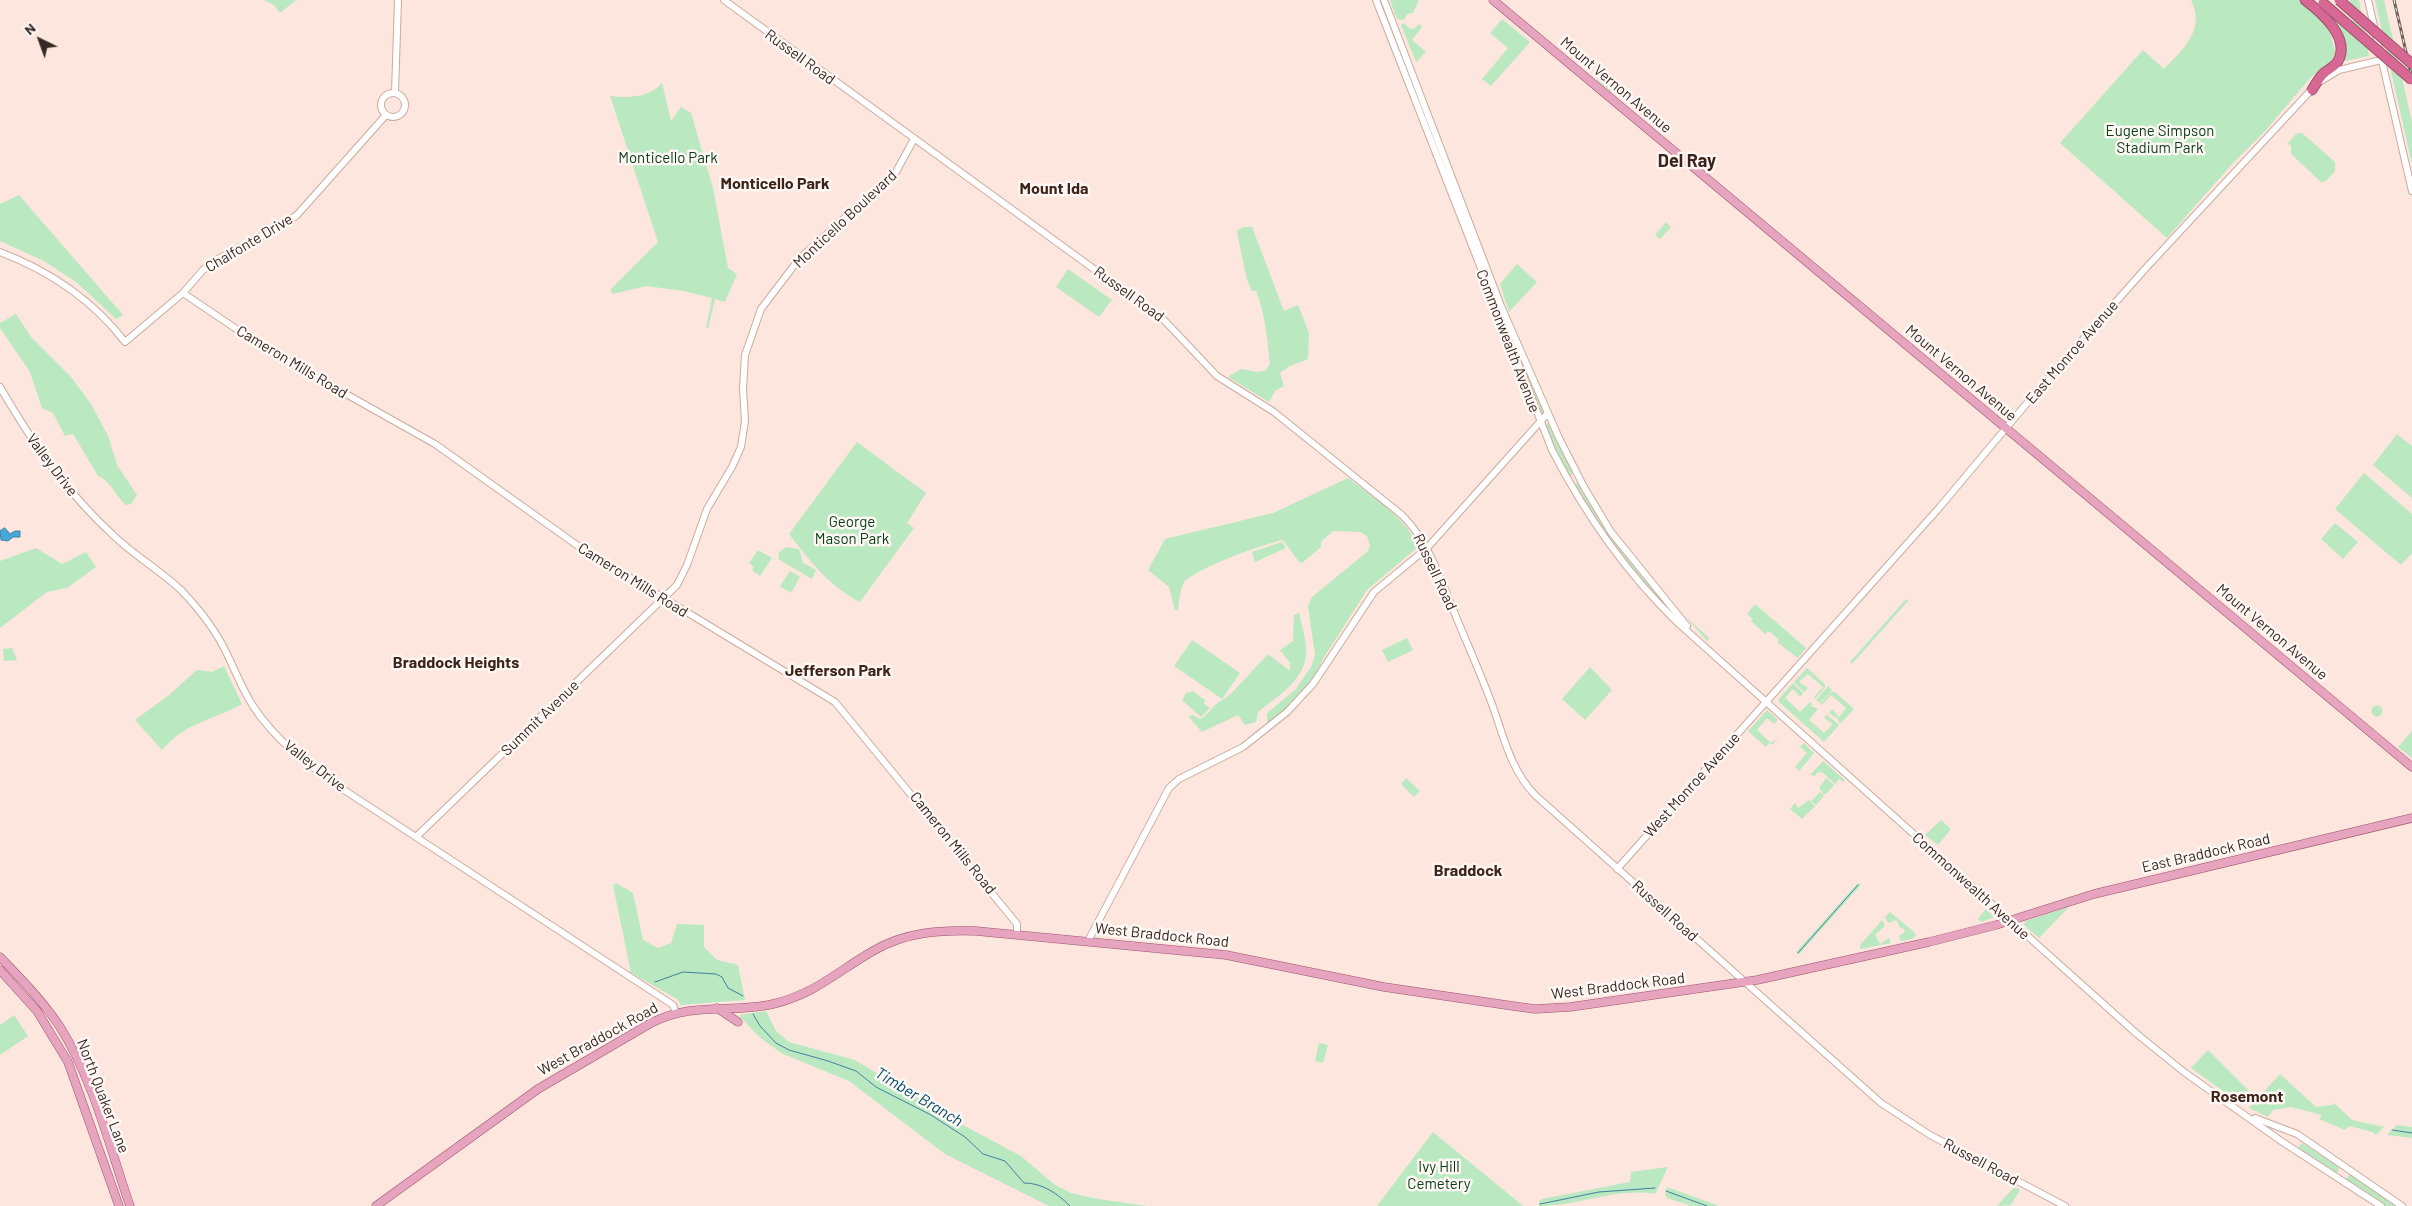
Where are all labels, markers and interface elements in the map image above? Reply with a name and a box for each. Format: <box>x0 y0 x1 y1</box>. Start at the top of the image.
north arrow <box>15 15 65 65</box>
text: N <box>20 19 39 38</box>
street label: Russell Road <box>761 25 839 89</box>
street label: Mount Vernon Avenue <box>1557 33 1675 137</box>
park label: Eugene Simpson Stadium Park <box>2106 122 2214 157</box>
park label: Monticello Park <box>618 149 718 167</box>
district label: Del Ray <box>1658 150 1716 172</box>
street label: Monticello Boulevard <box>789 166 901 272</box>
district label: Monticello Park <box>721 174 829 194</box>
district label: Mount Ida <box>1020 179 1088 199</box>
street label: Chalfonte Drive <box>202 210 296 276</box>
street label: Russell Road <box>1090 262 1168 326</box>
street label: Commonwealth Avenue <box>1472 267 1544 415</box>
street label: East Monroe Avenue <box>2022 296 2122 408</box>
street label: Mount Vernon Avenue <box>1902 321 2020 425</box>
street label: Cameron Mills Road <box>233 322 351 402</box>
street label: Valley Drive <box>23 430 81 500</box>
park label: George Mason Park <box>815 513 889 548</box>
street label: Russell Road <box>1409 531 1461 613</box>
street label: Cameron Mills Road <box>575 539 691 621</box>
street label: Mount Vernon Avenue <box>2213 580 2331 684</box>
district label: Braddock Heights <box>393 653 519 673</box>
district label: Jefferson Park <box>785 661 891 681</box>
street label: Summit Avenue <box>497 676 583 760</box>
street label: West Monroe Avenue <box>1640 729 1744 841</box>
street label: Valley Drive <box>280 736 350 796</box>
street label: Cameron Mills Road <box>906 788 1000 898</box>
street label: Commonwealth Avenue <box>1909 828 2033 944</box>
street label: East Braddock Road <box>2140 830 2272 876</box>
district label: Braddock <box>1434 861 1502 881</box>
street label: Russell Road <box>1628 877 1702 945</box>
street label: West Braddock Road <box>1094 919 1230 951</box>
street label: West Braddock Road <box>1550 969 1686 1003</box>
street label: West Braddock Road <box>535 999 661 1079</box>
street label: North Quaker Lane <box>73 1036 133 1156</box>
water label: Timber Branch <box>872 1063 966 1131</box>
district label: Rosemont <box>2211 1087 2283 1107</box>
street label: Russell Road <box>1940 1135 2022 1189</box>
park label: Ivy Hill Cemetery <box>1407 1158 1471 1193</box>

